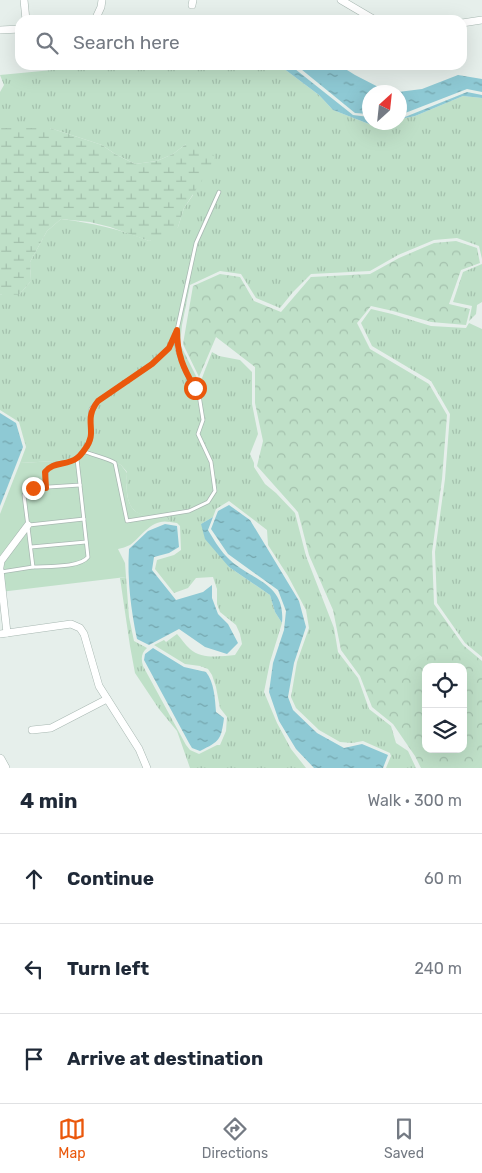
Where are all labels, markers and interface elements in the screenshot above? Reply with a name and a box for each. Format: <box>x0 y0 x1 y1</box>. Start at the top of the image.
search box <box>15 15 467 70</box>
icon: search <box>33 29 61 57</box>
text: Search here <box>73 31 180 54</box>
north arrow <box>362 85 407 130</box>
route start <box>184 377 207 400</box>
route end <box>22 477 45 500</box>
map controls <box>422 663 467 753</box>
button: locate <box>422 663 467 708</box>
button: layers <box>422 708 467 753</box>
text: 4 min <box>20 788 78 813</box>
text: Walk · 300 m <box>368 791 462 810</box>
icon: ahead <box>20 865 48 893</box>
text: Continue <box>67 867 154 890</box>
text: 60 m <box>424 869 462 888</box>
icon: left <box>20 955 48 983</box>
text: Turn left <box>67 957 149 980</box>
text: 240 m <box>415 959 462 978</box>
icon: arrive <box>20 1045 48 1073</box>
text: Arrive at destination <box>67 1047 263 1070</box>
tab: Map <box>58 1115 86 1162</box>
tab: Directions <box>202 1115 268 1162</box>
tab: Saved <box>384 1115 424 1162</box>

